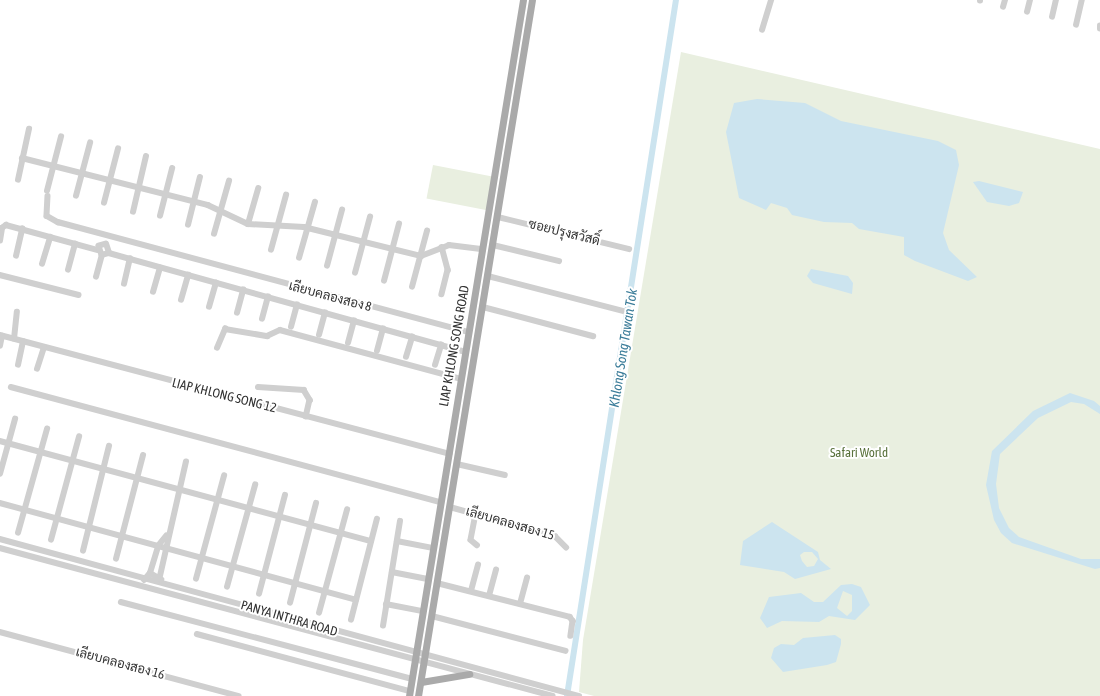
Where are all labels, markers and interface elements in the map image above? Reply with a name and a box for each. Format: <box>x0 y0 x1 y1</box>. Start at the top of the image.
street label: ซอยปรุงสวัสดิ์ <box>527 217 601 249</box>
street label: เลียบคลองสอง 8 <box>287 278 373 316</box>
street label: LIAP KHLONG SONG ROAD <box>437 284 473 408</box>
water label: Khlong Song Tawan Tok <box>605 287 641 409</box>
street label: LIAP KHLONG SONG 12 <box>170 375 278 417</box>
park label: Safari World <box>830 445 888 461</box>
street label: เลียบคลองสอง 15 <box>464 504 556 544</box>
street label: PANYA INTHRA ROAD <box>239 598 339 640</box>
street label: เลียบคลองสอง 16 <box>74 645 166 683</box>

